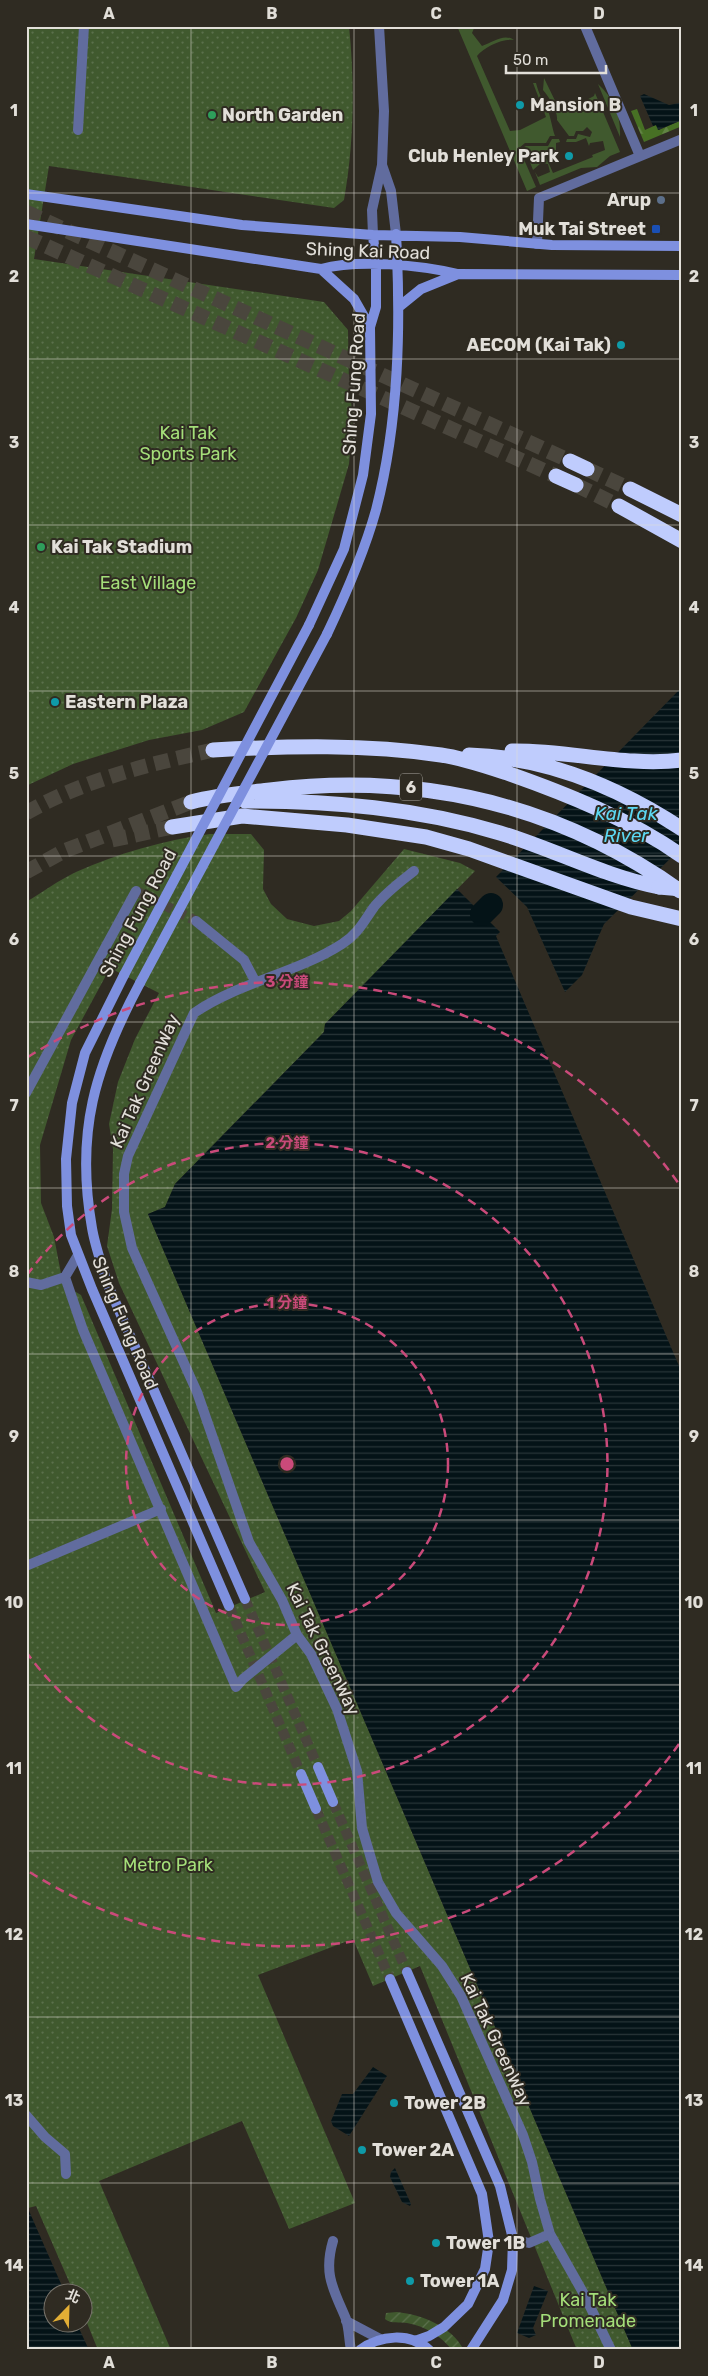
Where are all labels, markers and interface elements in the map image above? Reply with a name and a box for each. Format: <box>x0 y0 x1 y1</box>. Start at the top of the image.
text: A <box>103 4 115 23</box>
text: B <box>266 4 278 23</box>
text: C <box>430 4 442 23</box>
text: D <box>593 4 605 23</box>
scale bar <box>506 42 606 74</box>
text: 50 m <box>513 51 548 69</box>
place label: Mansion B <box>530 94 621 116</box>
marker: Mansion B <box>514 99 526 111</box>
text: 1 <box>10 101 18 120</box>
text: 1 <box>690 101 698 120</box>
place label: North Garden <box>222 104 343 126</box>
marker: North Garden <box>206 109 218 121</box>
place label: Club Henley Park <box>408 145 559 167</box>
marker: Club Henley Park <box>563 150 575 162</box>
place label: Arup <box>607 189 651 211</box>
marker: Arup <box>655 194 667 206</box>
place label: Muk Tai Street <box>518 218 646 240</box>
marker: Muk Tai Street <box>650 223 662 235</box>
street label: Shing Kai Road <box>305 238 431 264</box>
text: 2 <box>9 267 19 286</box>
text: 2 <box>689 267 699 286</box>
street label: Shing Fung Road <box>338 312 370 456</box>
place label: AECOM (Kai Tak) <box>467 334 611 356</box>
marker: AECOM (Kai Tak) <box>615 339 627 351</box>
park label: Kai Tak Sports Park <box>139 422 237 465</box>
text: 3 <box>9 433 19 452</box>
text: 3 <box>689 433 699 452</box>
place label: Kai Tak Stadium <box>51 536 192 558</box>
marker: Kai Tak Stadium <box>35 541 47 553</box>
park label: East Village <box>100 572 196 594</box>
text: 4 <box>9 598 20 617</box>
text: 4 <box>689 598 700 617</box>
place label: Eastern Plaza <box>65 691 188 713</box>
marker: Eastern Plaza <box>49 696 61 708</box>
text: 5 <box>9 764 19 783</box>
text: 5 <box>689 764 699 783</box>
road number: 6 <box>400 774 422 800</box>
water label: Kai Tak River <box>594 802 658 847</box>
street label: Shing Fung Road <box>95 845 181 981</box>
text: 6 <box>9 930 19 949</box>
text: 6 <box>689 930 699 949</box>
text: 3 分鐘 <box>265 973 309 991</box>
street label: Kai Tak GreenWay <box>106 1010 184 1151</box>
text: 7 <box>9 1096 19 1115</box>
text: 7 <box>689 1096 699 1115</box>
text: 2 分鐘 <box>266 1134 308 1152</box>
street label: Shing Fung Road <box>87 1253 163 1393</box>
text: 8 <box>9 1262 20 1281</box>
text: 8 <box>689 1262 700 1281</box>
text: 1 分鐘 <box>267 1294 307 1312</box>
text: 9 <box>9 1427 19 1446</box>
text: 9 <box>689 1427 699 1446</box>
centre of rings <box>278 1455 296 1473</box>
street label: Kai Tak GreenWay <box>281 1579 365 1719</box>
text: 10 <box>5 1593 24 1612</box>
text: 10 <box>685 1593 704 1612</box>
text: 11 <box>6 1759 22 1778</box>
text: 11 <box>686 1759 702 1778</box>
park label: Metro Park <box>123 1854 214 1876</box>
text: 12 <box>5 1925 23 1944</box>
text: 12 <box>685 1925 703 1944</box>
street label: Kai Tak GreenWay <box>455 1970 537 2110</box>
text: 13 <box>5 2091 23 2110</box>
text: 13 <box>685 2091 703 2110</box>
place label: Tower 2B <box>404 2092 486 2114</box>
marker: Tower 2B <box>388 2097 400 2109</box>
place label: Tower 2A <box>372 2139 454 2161</box>
marker: Tower 2A <box>356 2144 368 2156</box>
place label: Tower 1B <box>446 2232 525 2254</box>
marker: Tower 1B <box>430 2237 442 2249</box>
text: 14 <box>5 2256 24 2275</box>
text: 14 <box>685 2256 704 2275</box>
place label: Tower 1A <box>420 2270 500 2292</box>
marker: Tower 1A <box>404 2275 416 2287</box>
north arrow <box>42 2284 92 2334</box>
text: 北 <box>63 2286 83 2307</box>
park label: Kai Tak Promenade <box>540 2289 636 2332</box>
text: A <box>103 2353 115 2372</box>
text: B <box>266 2353 278 2372</box>
text: C <box>430 2353 442 2372</box>
text: D <box>593 2353 605 2372</box>

